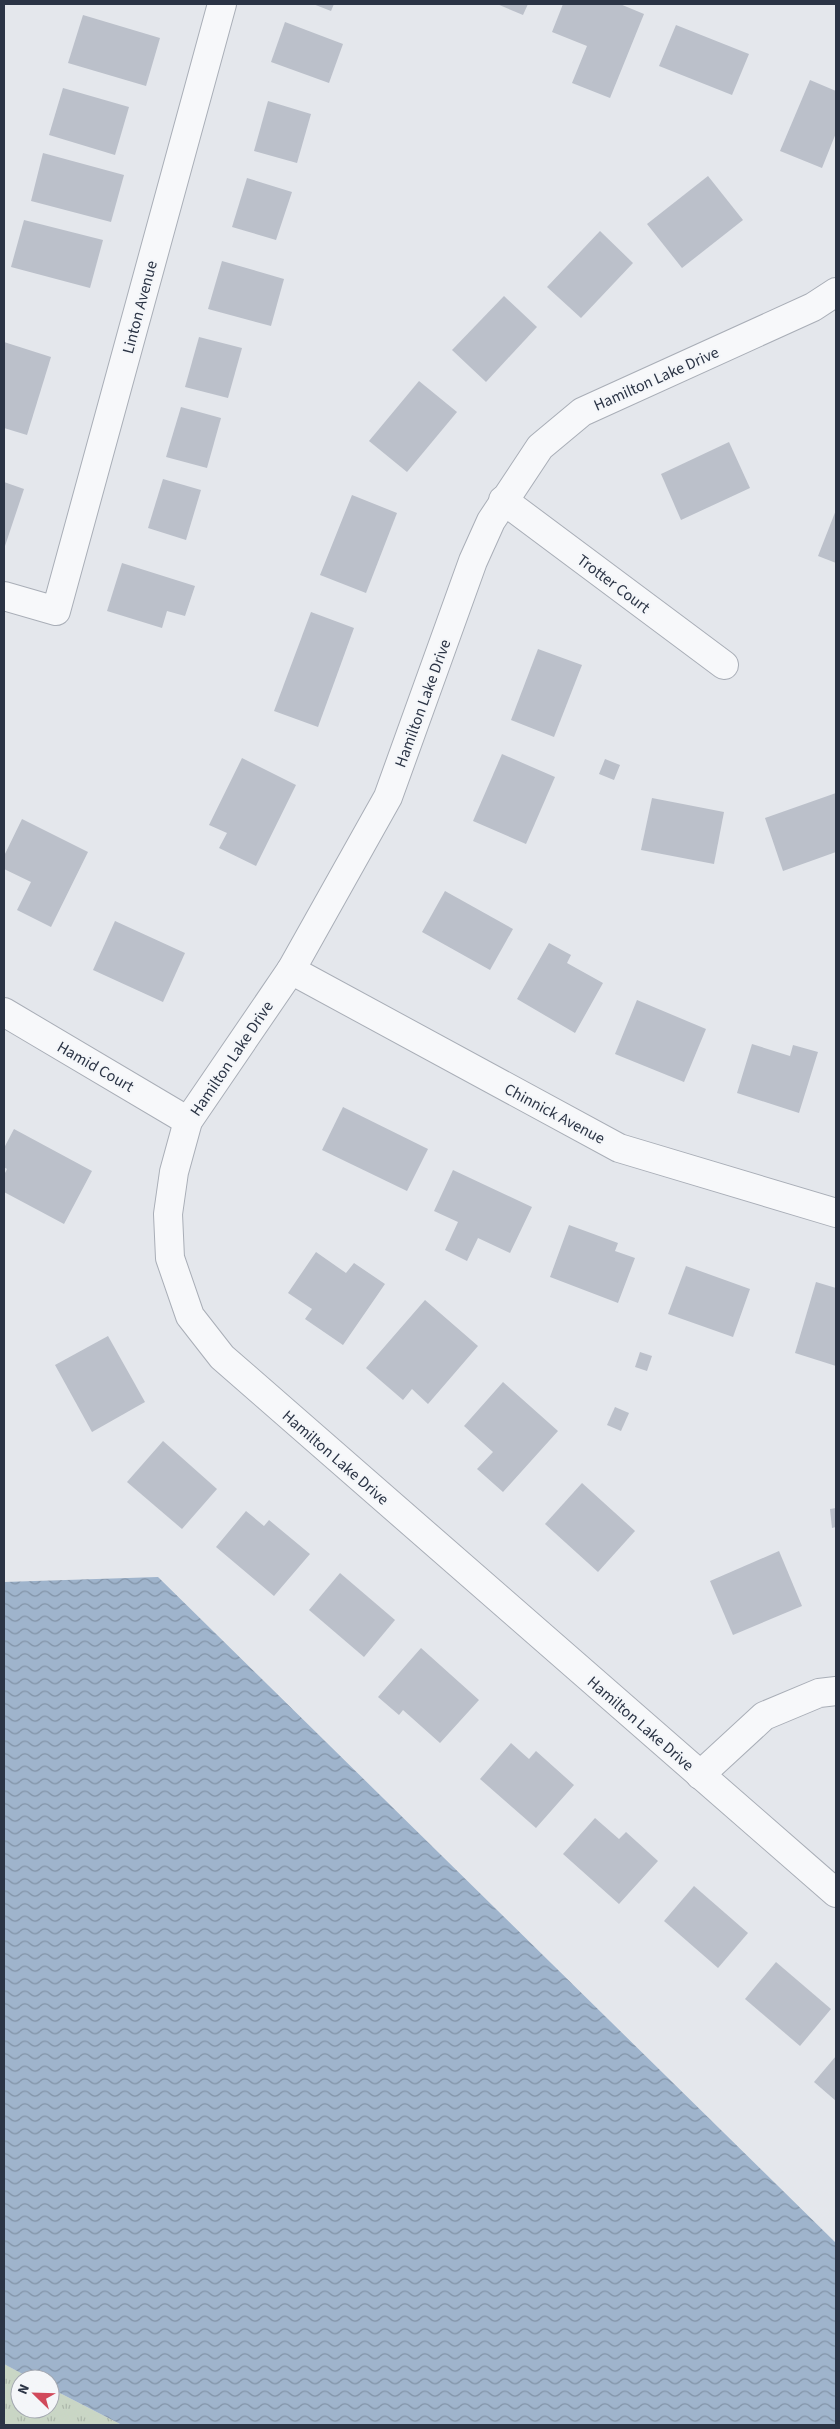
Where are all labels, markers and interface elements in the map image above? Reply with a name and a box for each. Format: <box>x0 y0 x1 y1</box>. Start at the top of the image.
street label: Linton Avenue <box>117 258 163 356</box>
street label: Hamilton Lake Drive <box>590 341 723 416</box>
street label: Trotter Court <box>572 549 655 619</box>
street label: Hamilton Lake Drive <box>390 636 456 770</box>
street label: Hamilton Lake Drive <box>185 996 279 1121</box>
street label: Hamid Court <box>53 1036 138 1098</box>
street label: Chinnick Avenue <box>500 1078 609 1150</box>
street label: Hamilton Lake Drive <box>277 1405 394 1510</box>
street label: Hamilton Lake Drive <box>582 1671 699 1776</box>
north arrow <box>10 2369 60 2419</box>
text: N <box>13 2381 35 2398</box>

